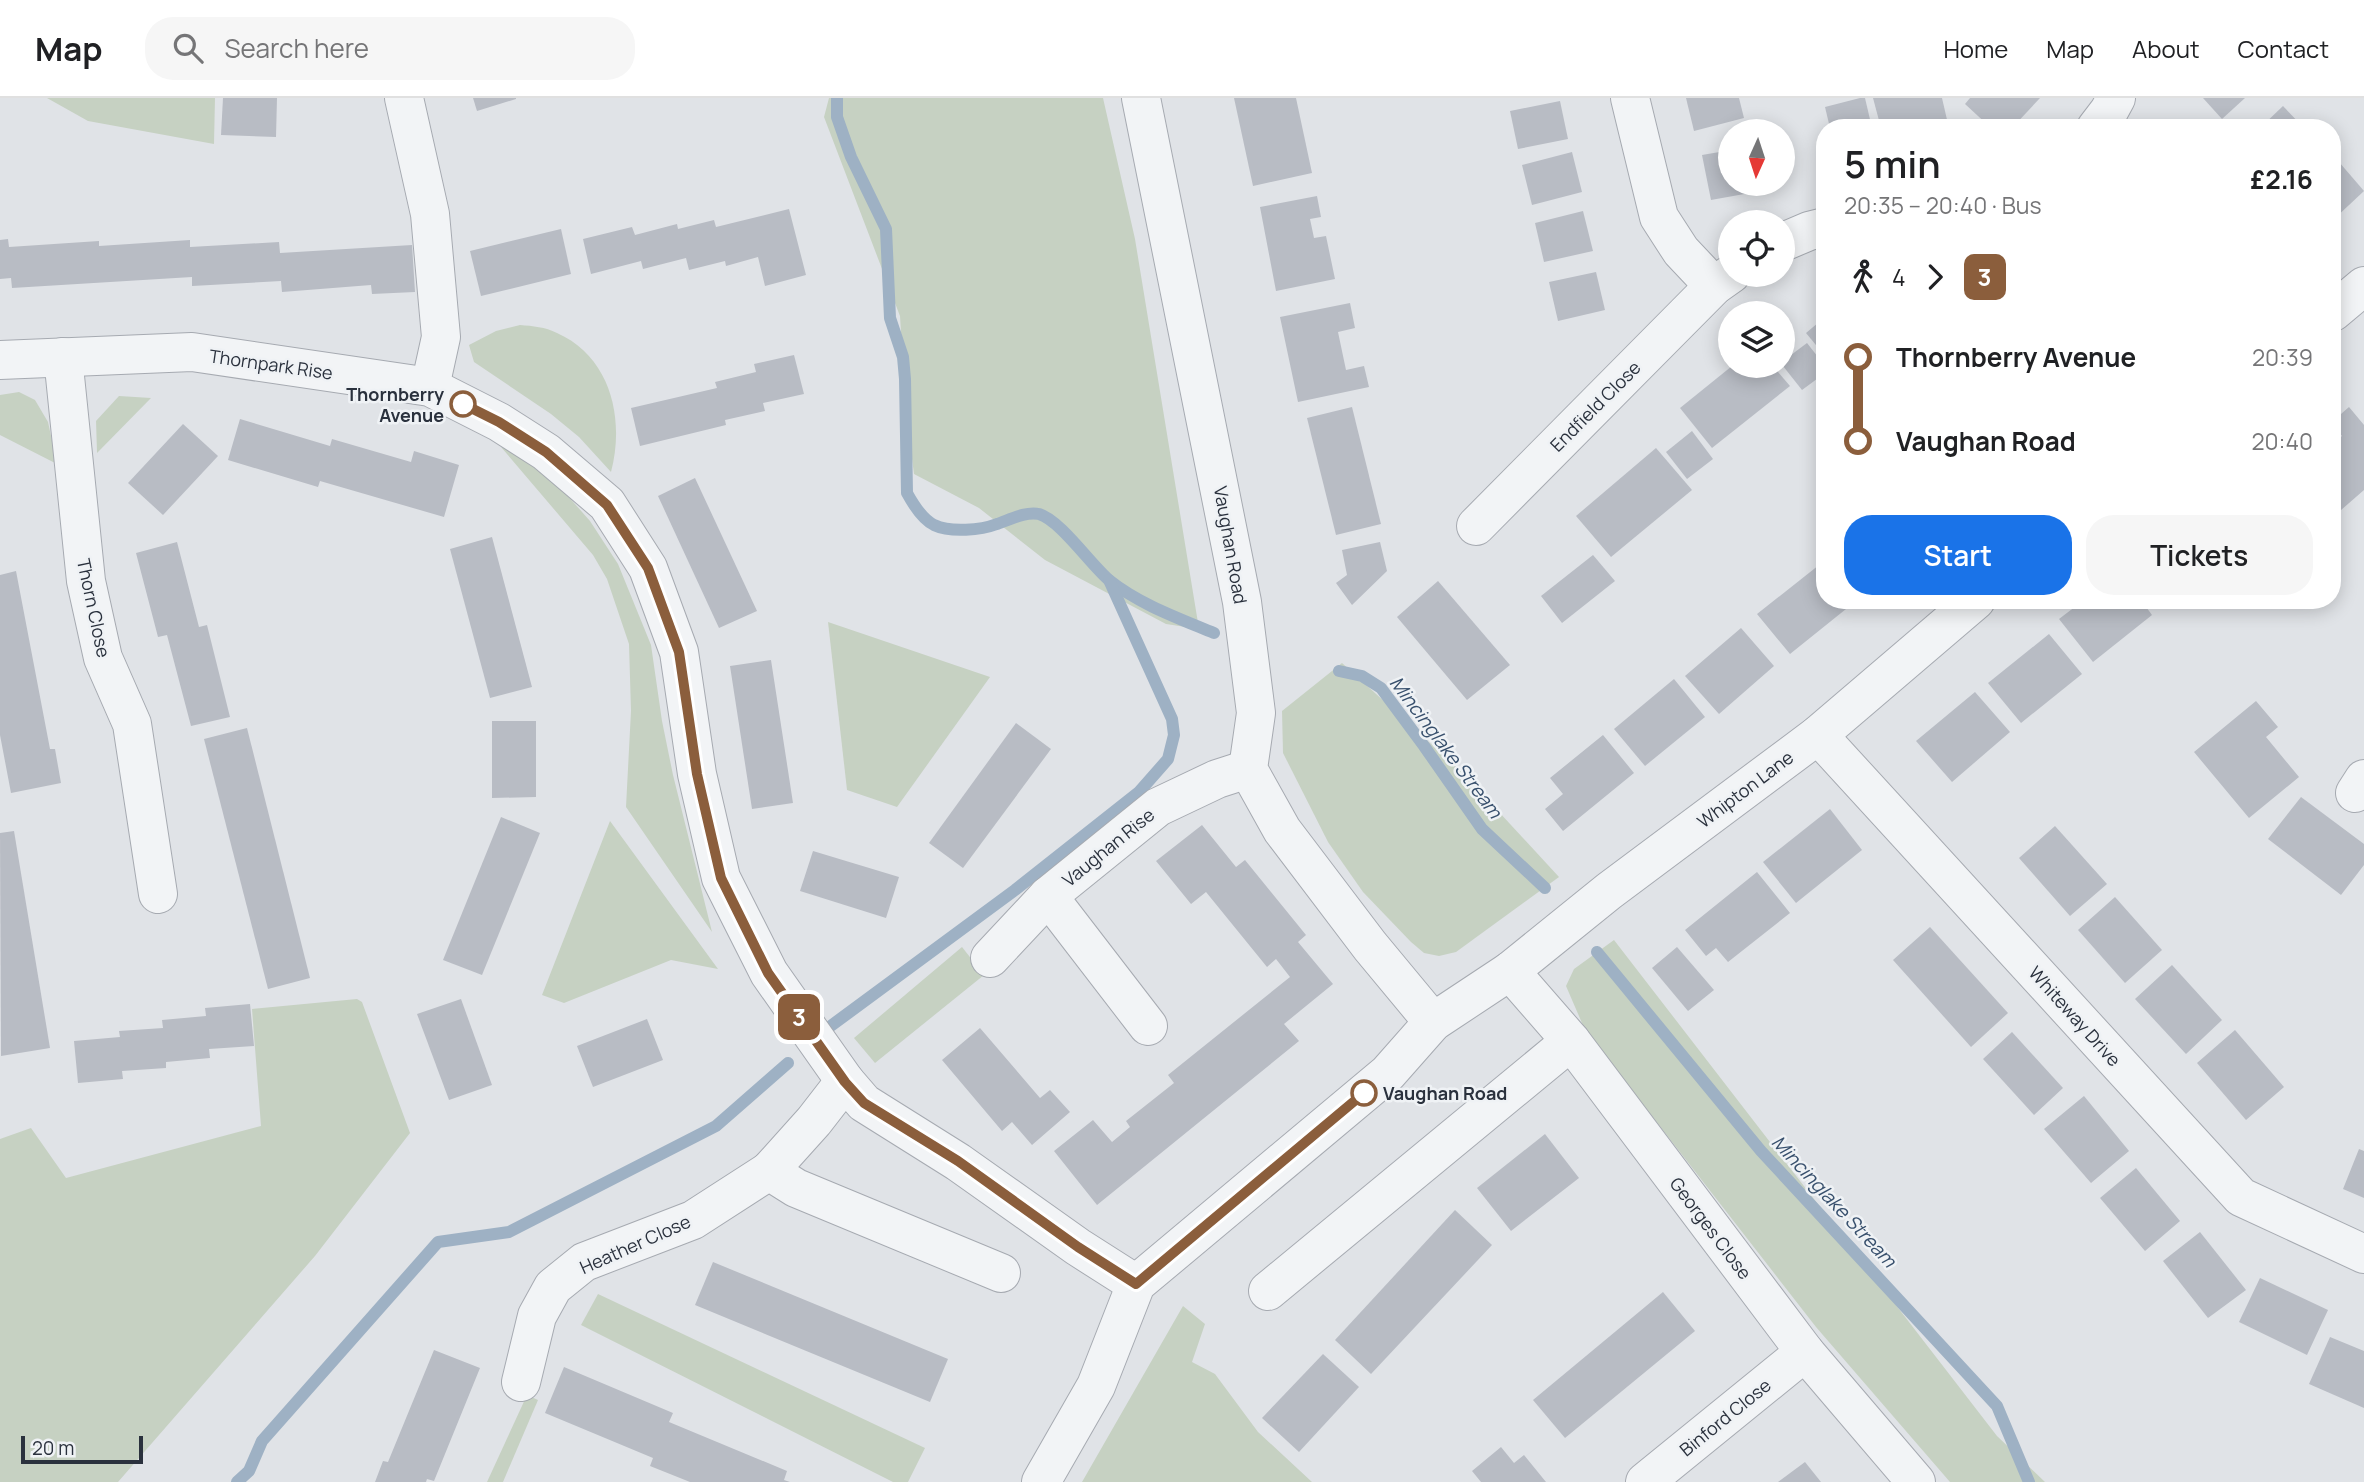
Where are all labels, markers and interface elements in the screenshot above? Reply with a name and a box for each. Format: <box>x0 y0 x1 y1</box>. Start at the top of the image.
search box <box>145 17 635 80</box>
text: Map <box>35 26 103 71</box>
icon: search <box>169 29 207 67</box>
text: Search here <box>225 30 369 66</box>
text: Home <box>1943 32 2008 65</box>
text: Map <box>2046 32 2094 65</box>
text: About <box>2132 32 2200 65</box>
text: Contact <box>2238 32 2329 65</box>
north arrow <box>1718 119 1796 196</box>
map controls <box>1718 119 1795 378</box>
text: 5 min <box>1844 137 1941 189</box>
text: £2.16 <box>2250 161 2313 197</box>
text: 20:35 – 20:40 · Bus <box>1844 189 2042 221</box>
button: locate <box>1718 210 1795 287</box>
icon: walk <box>1844 258 1882 296</box>
icon: forward <box>1916 258 1954 296</box>
text: 3 <box>1978 260 1992 293</box>
text: 4 <box>1892 261 1906 293</box>
button: layers <box>1718 301 1795 378</box>
text: Thornberry Avenue <box>1896 339 2136 375</box>
text: 20:39 <box>2252 341 2313 373</box>
street label: Thornpark Rise <box>208 343 334 385</box>
street label: Endfield Close <box>1544 355 1646 457</box>
place label: Thornberry Avenue <box>346 382 444 427</box>
marker: Thornberry Avenue <box>450 391 476 417</box>
text: Vaughan Road <box>1896 423 2076 459</box>
text: 20:40 <box>2251 425 2313 457</box>
street label: Vaughan Road <box>1209 484 1253 606</box>
button: Start <box>1844 515 2072 595</box>
button: Tickets <box>2086 515 2313 595</box>
street label: Thorn Close <box>72 556 116 660</box>
water label: Mincinglake Stream <box>1384 671 1509 825</box>
street label: Whipton Lane <box>1692 745 1798 833</box>
street label: Vaughan Rise <box>1057 802 1159 892</box>
street label: Whiteway Drive <box>2024 961 2126 1071</box>
line badge: 3 <box>776 994 822 1040</box>
text: 3 <box>792 1000 806 1033</box>
marker: Vaughan Road <box>1351 1080 1377 1106</box>
place label: Vaughan Road <box>1383 1081 1507 1105</box>
water label: Mincinglake Stream <box>1766 1129 1903 1274</box>
street label: Georges Close <box>1665 1172 1757 1284</box>
street label: Heather Close <box>576 1209 694 1279</box>
street label: Binford Close <box>1674 1373 1776 1461</box>
scale bar <box>21 1433 144 1465</box>
text: 20 m <box>32 1435 74 1461</box>

